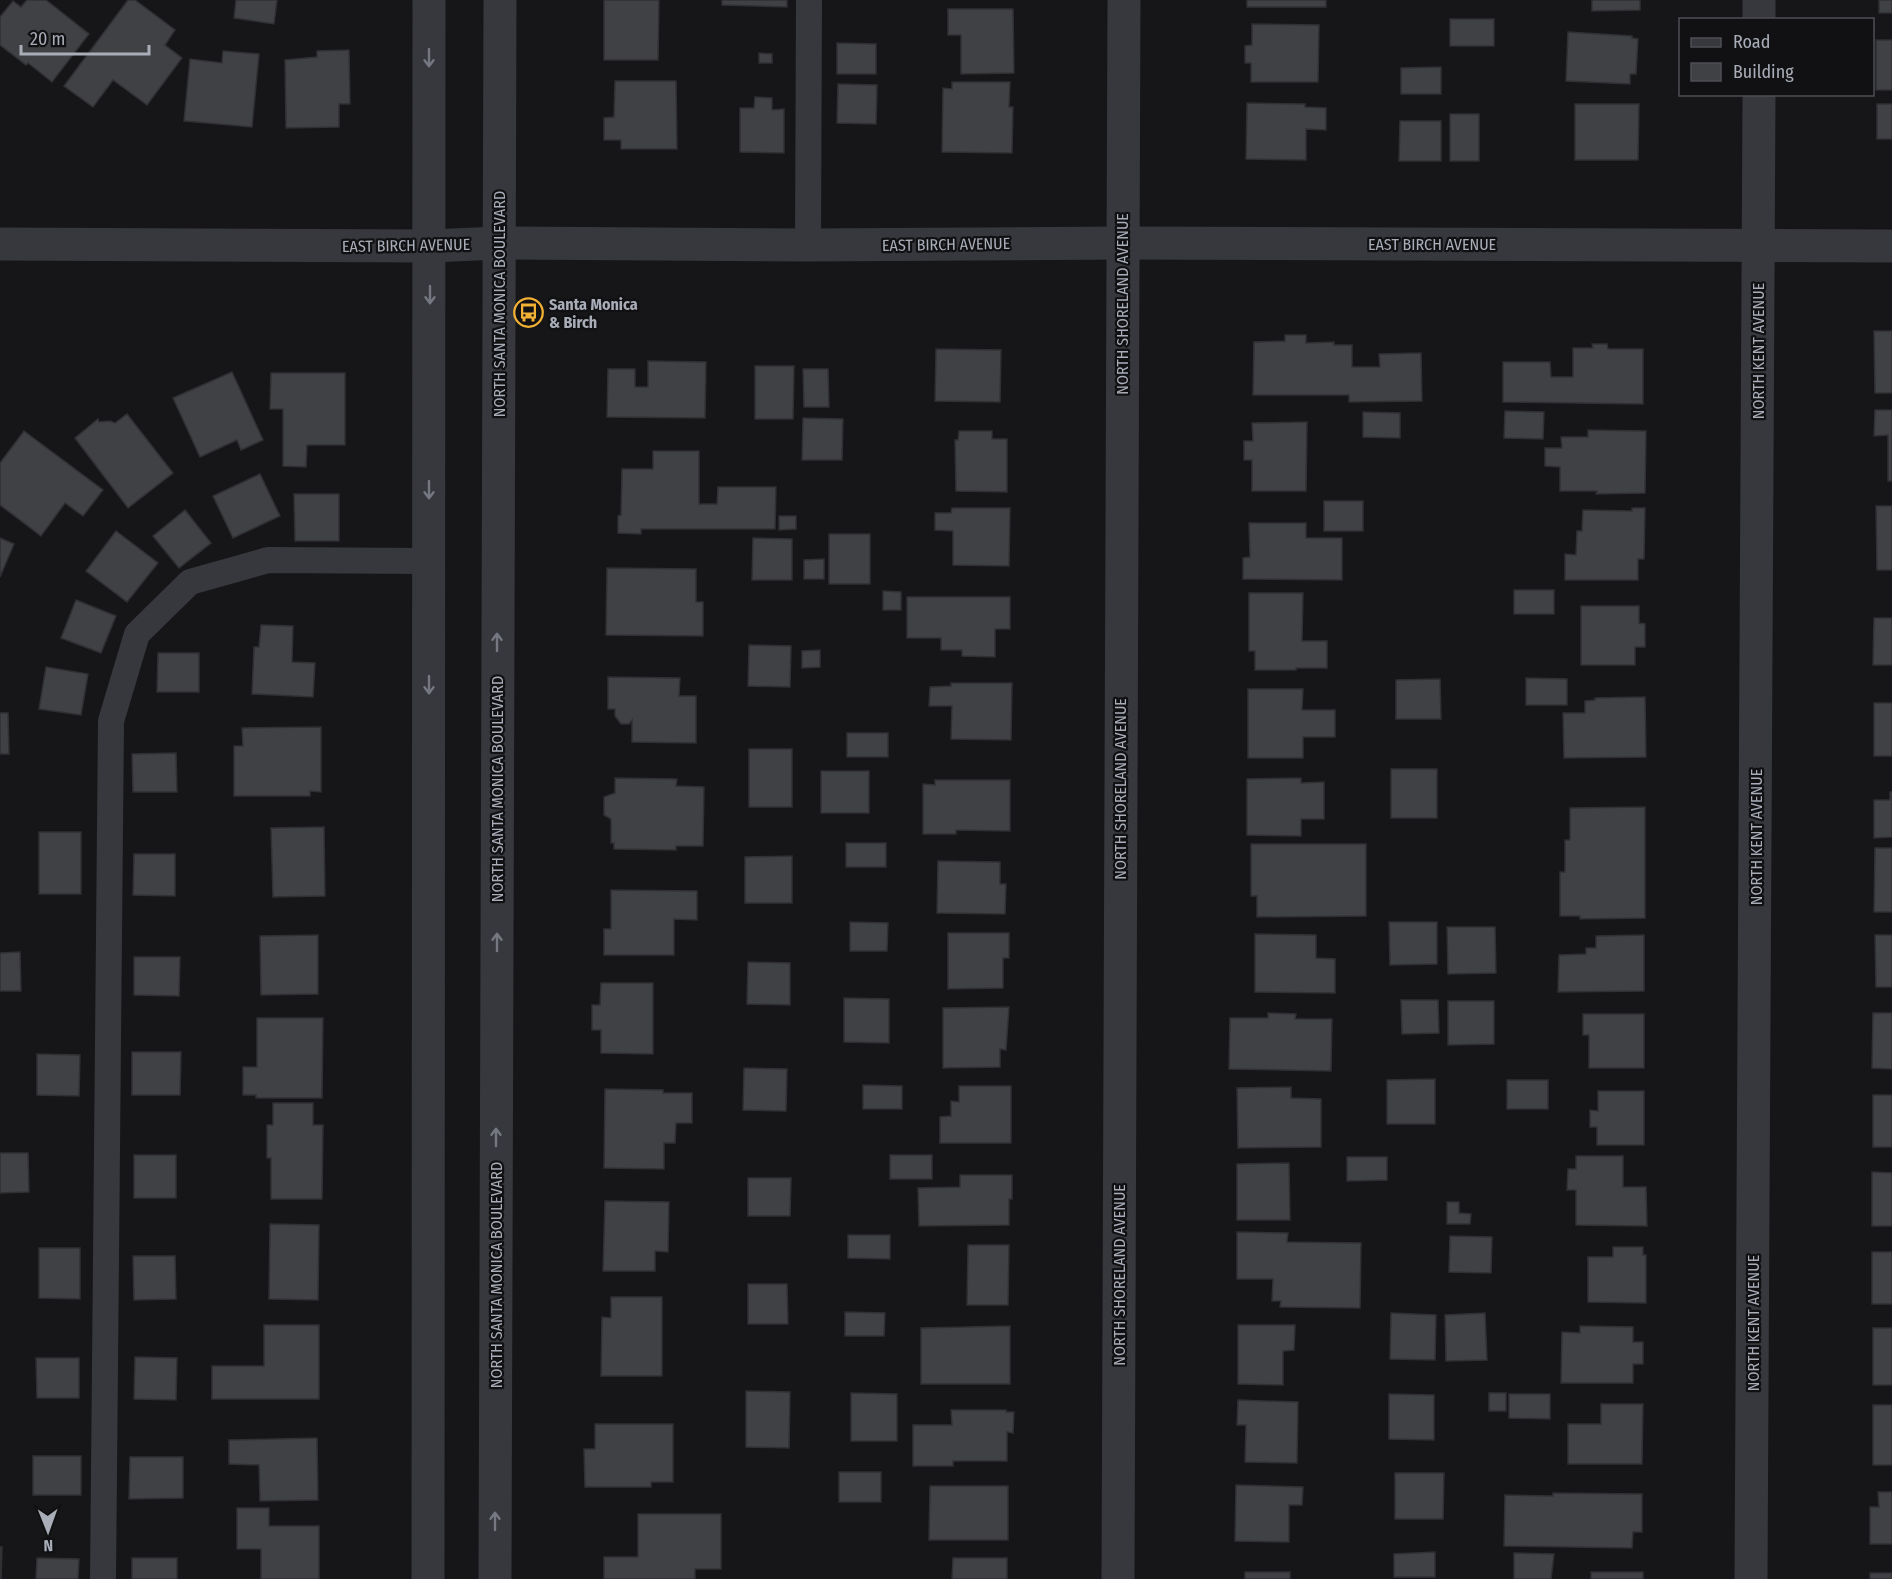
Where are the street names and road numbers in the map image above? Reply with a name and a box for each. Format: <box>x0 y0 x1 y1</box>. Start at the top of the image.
street label: NORTH SANTA MONICA BOULEVARD <box>490 191 509 417</box>
street label: NORTH SHORELAND AVENUE <box>1113 213 1132 395</box>
street label: EAST BIRCH AVENUE <box>882 234 1010 255</box>
street label: EAST BIRCH AVENUE <box>342 235 470 256</box>
street label: EAST BIRCH AVENUE <box>1368 235 1496 254</box>
street label: NORTH KENT AVENUE <box>1749 283 1768 419</box>
street label: NORTH SANTA MONICA BOULEVARD <box>488 676 507 902</box>
street label: NORTH SHORELAND AVENUE <box>1111 698 1130 880</box>
street label: NORTH KENT AVENUE <box>1747 769 1766 905</box>
street label: NORTH SANTA MONICA BOULEVARD <box>487 1162 506 1388</box>
street label: NORTH SHORELAND AVENUE <box>1110 1184 1129 1366</box>
street label: NORTH KENT AVENUE <box>1744 1255 1763 1391</box>

